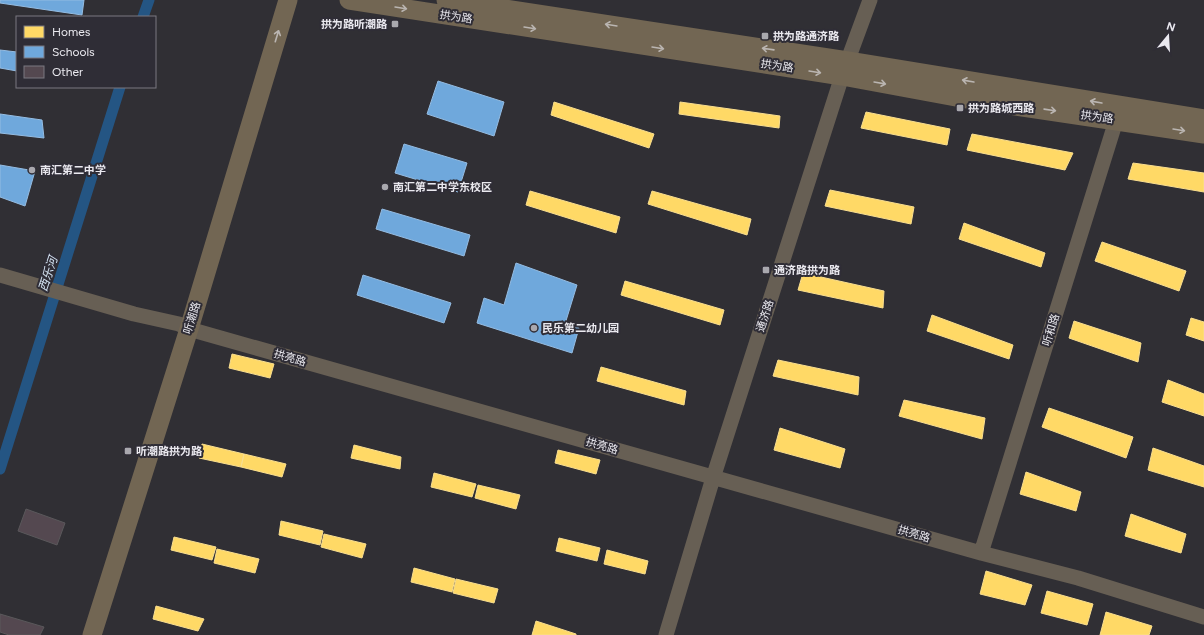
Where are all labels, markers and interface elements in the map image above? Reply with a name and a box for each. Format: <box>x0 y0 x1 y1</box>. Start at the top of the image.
one-way arrow <box>394 4 407 12</box>
street label: 拱为路 <box>439 8 473 26</box>
legend <box>16 16 156 88</box>
north arrow <box>1148 16 1188 56</box>
place label: 拱为路听潮路 <box>321 18 388 31</box>
marker: 拱为路听潮路 <box>390 19 400 29</box>
text: N <box>1165 19 1177 34</box>
one-way arrow <box>605 21 618 29</box>
one-way arrow <box>523 24 536 32</box>
text: Homes <box>52 25 91 39</box>
one-way arrow <box>274 29 281 42</box>
place label: 拱为路通济路 <box>773 30 840 43</box>
marker: 拱为路通济路 <box>760 31 770 41</box>
one-way arrow <box>651 44 664 52</box>
text: Schools <box>52 45 95 59</box>
one-way arrow <box>761 45 774 53</box>
street label: 拱为路 <box>760 57 794 75</box>
text: Other <box>52 65 83 79</box>
one-way arrow <box>808 68 821 76</box>
one-way arrow <box>962 77 975 85</box>
one-way arrow <box>873 79 886 87</box>
one-way arrow <box>1090 98 1103 106</box>
place label: 拱为路城西路 <box>968 102 1035 115</box>
marker: 拱为路城西路 <box>955 103 965 113</box>
one-way arrow <box>1043 106 1056 114</box>
street label: 拱为路 <box>1080 108 1114 126</box>
one-way arrow <box>1172 126 1185 134</box>
place label: 南汇第二中学 <box>40 164 106 177</box>
marker: 南汇第二中学 <box>27 165 37 175</box>
place label: 南汇第二中学东校区 <box>393 181 492 194</box>
marker: 南汇第二中学东校区 <box>380 182 390 192</box>
water label: 西乐河 <box>36 253 61 293</box>
place label: 通济路拱为路 <box>774 264 841 277</box>
marker: 通济路拱为路 <box>761 265 771 275</box>
street label: 通济路 <box>754 298 776 334</box>
street label: 听潮路 <box>181 300 203 336</box>
street label: 听和路 <box>1040 312 1062 348</box>
place label: 民乐第二幼儿园 <box>542 322 619 335</box>
marker: 民乐第二幼儿园 <box>529 323 539 333</box>
street label: 拱亮路 <box>272 347 308 369</box>
street label: 拱亮路 <box>584 435 620 457</box>
place label: 听潮路拱为路 <box>136 445 203 458</box>
marker: 听潮路拱为路 <box>123 446 133 456</box>
street label: 拱亮路 <box>896 523 932 545</box>

